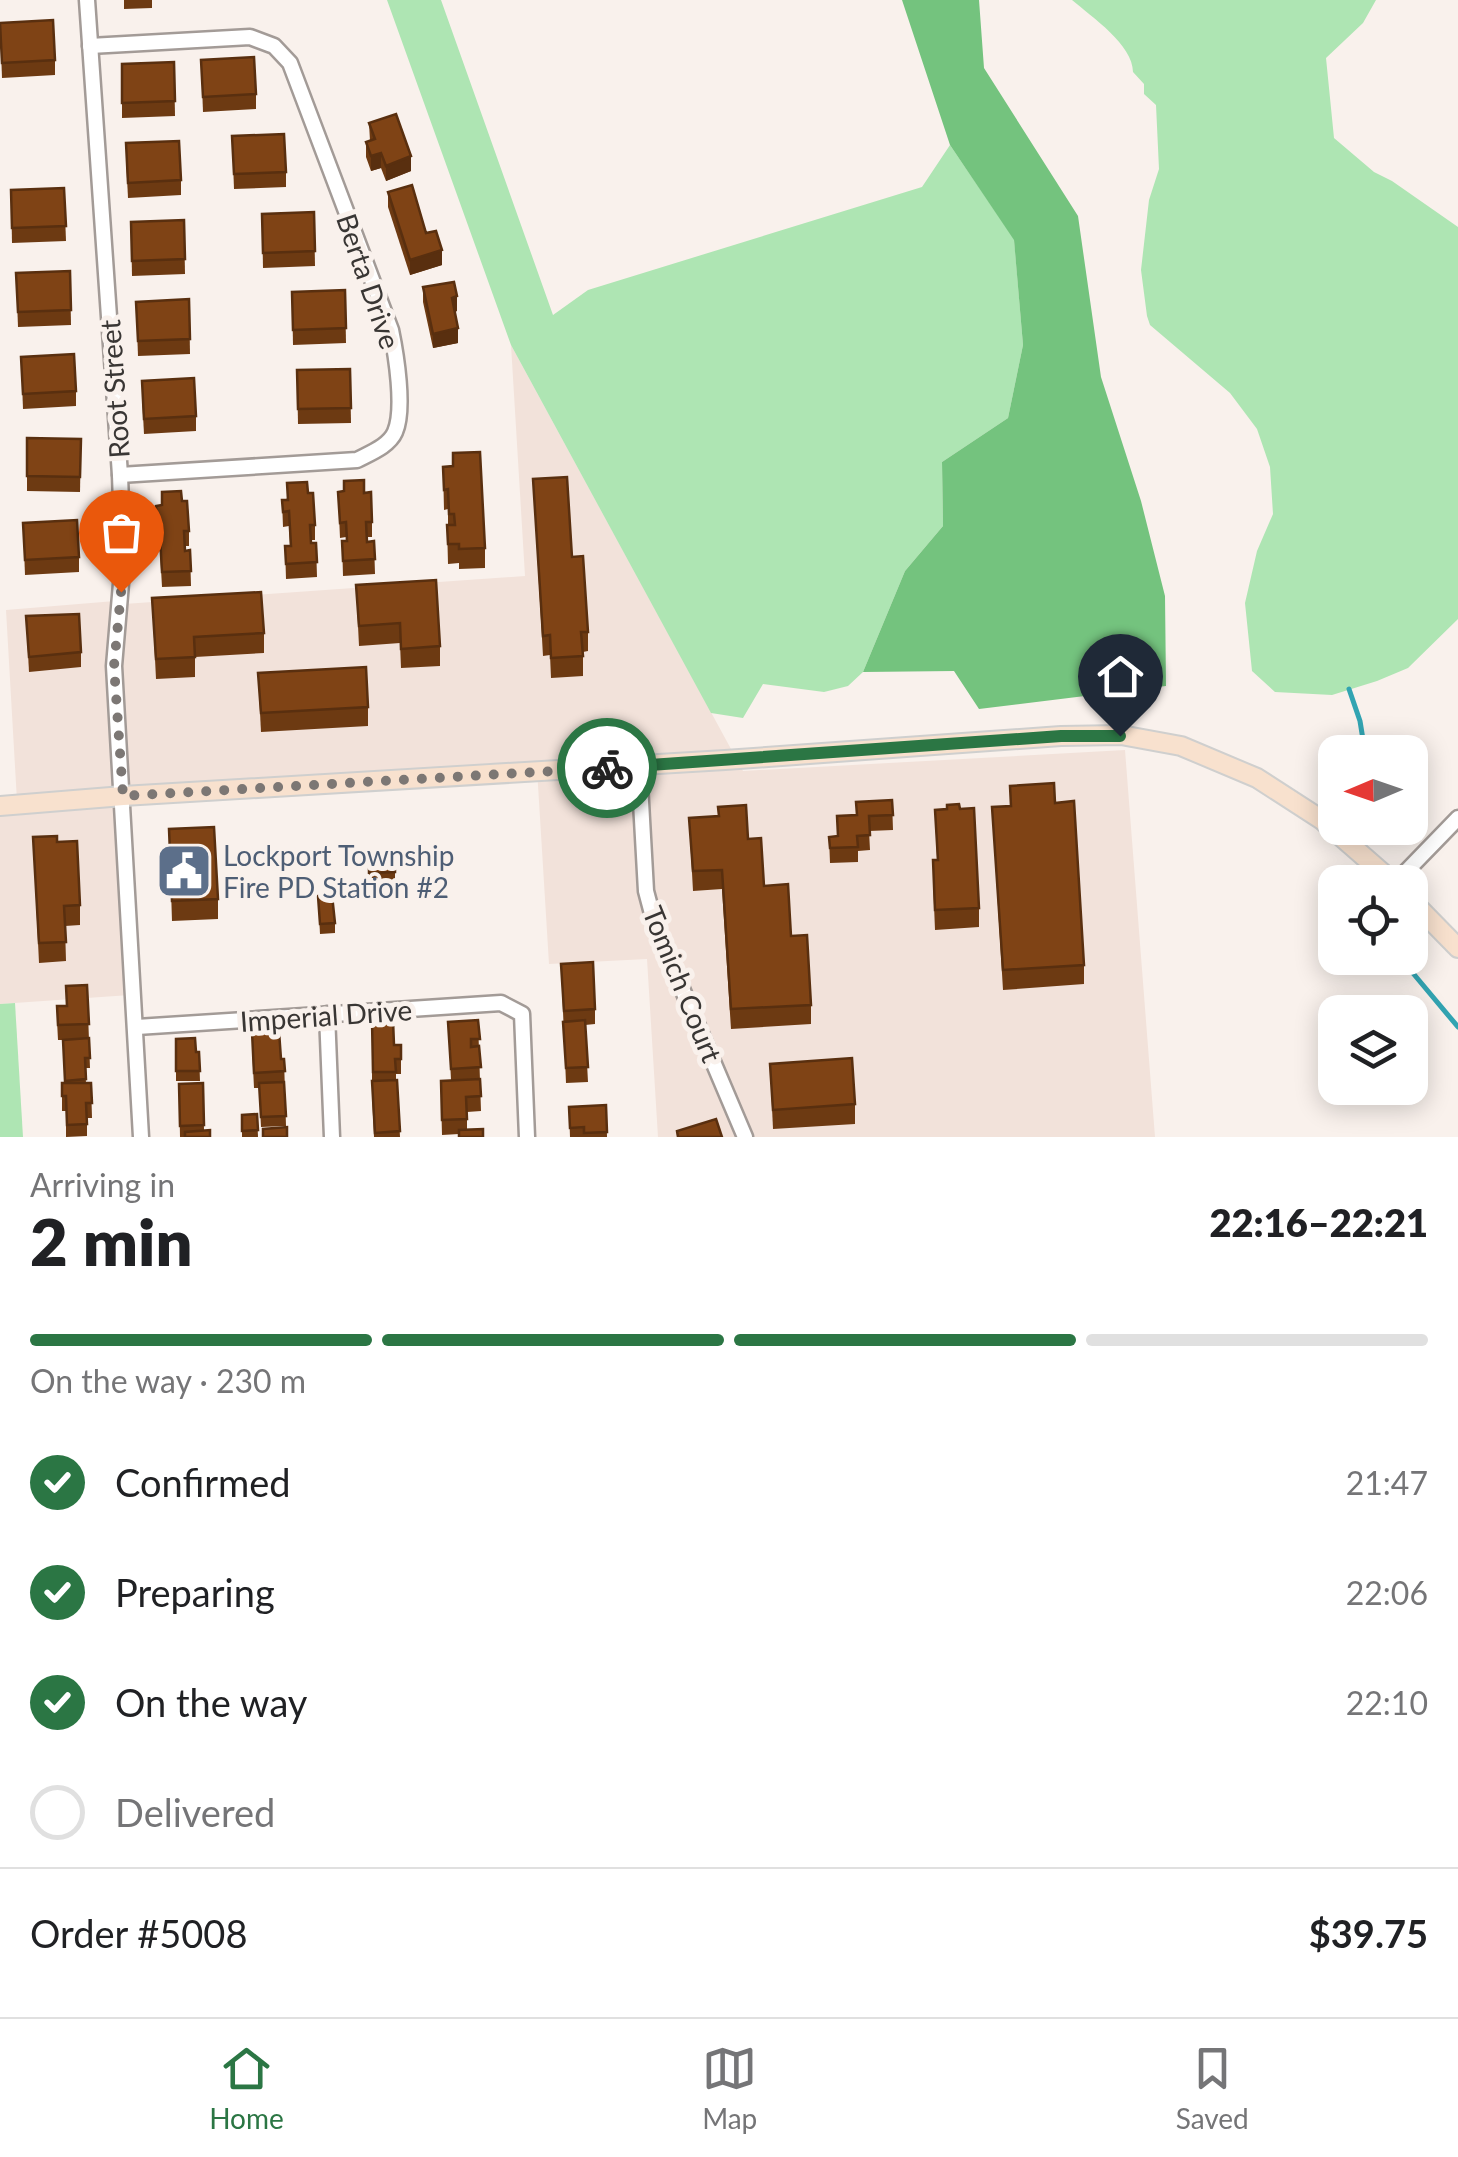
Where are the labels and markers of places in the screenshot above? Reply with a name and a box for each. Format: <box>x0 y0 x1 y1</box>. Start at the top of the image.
pin <box>79 490 164 593</box>
pin <box>1078 634 1163 737</box>
place label: Lockport Township Fire PD Station #2 <box>223 838 455 904</box>
public building icon: Lockport Township Fire PD Station #2 <box>154 841 214 901</box>

